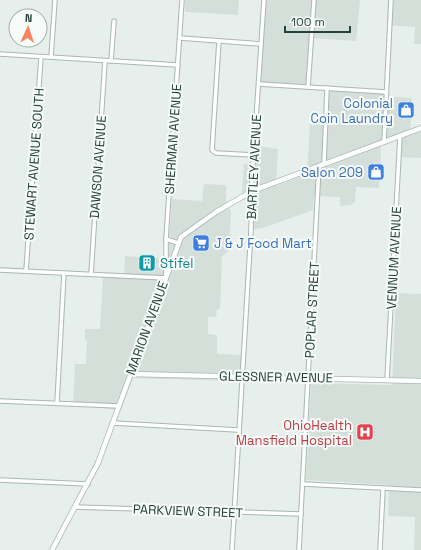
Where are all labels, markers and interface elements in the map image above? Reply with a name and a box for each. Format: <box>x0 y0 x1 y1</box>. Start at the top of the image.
north arrow <box>8 8 48 48</box>
scale bar <box>285 8 350 34</box>
text: N <box>24 11 33 25</box>
text: 100 m <box>291 14 325 30</box>
street label: SHERMAN AVENUE <box>161 83 185 195</box>
street label: STEWART AVENUE SOUTH <box>20 87 48 241</box>
place label: Colonial Coin Laundry <box>311 95 393 127</box>
shop icon: Colonial Coin Laundry <box>396 100 416 120</box>
street label: BARTLEY AVENUE <box>243 114 265 220</box>
street label: DAWSON AVENUE <box>86 115 110 219</box>
shop icon: Salon 209 <box>366 162 386 182</box>
place label: Salon 209 <box>301 164 363 181</box>
street label: VENNUM AVENUE <box>383 206 405 310</box>
supermarket icon: J & J Food Mart <box>191 233 211 253</box>
place label: J & J Food Mart <box>214 235 312 252</box>
building icon: Stifel <box>137 253 157 273</box>
place label: Stifel <box>160 255 193 272</box>
street label: POPLAR STREET <box>301 261 323 359</box>
street label: MARION AVENUE <box>122 279 172 377</box>
street label: GLESSNER AVENUE <box>219 368 333 386</box>
place label: OhioHealth Mansfield Hospital <box>236 417 352 449</box>
hospital icon: OhioHealth Mansfield Hospital <box>355 422 375 442</box>
street label: PARKVIEW STREET <box>133 501 244 521</box>

